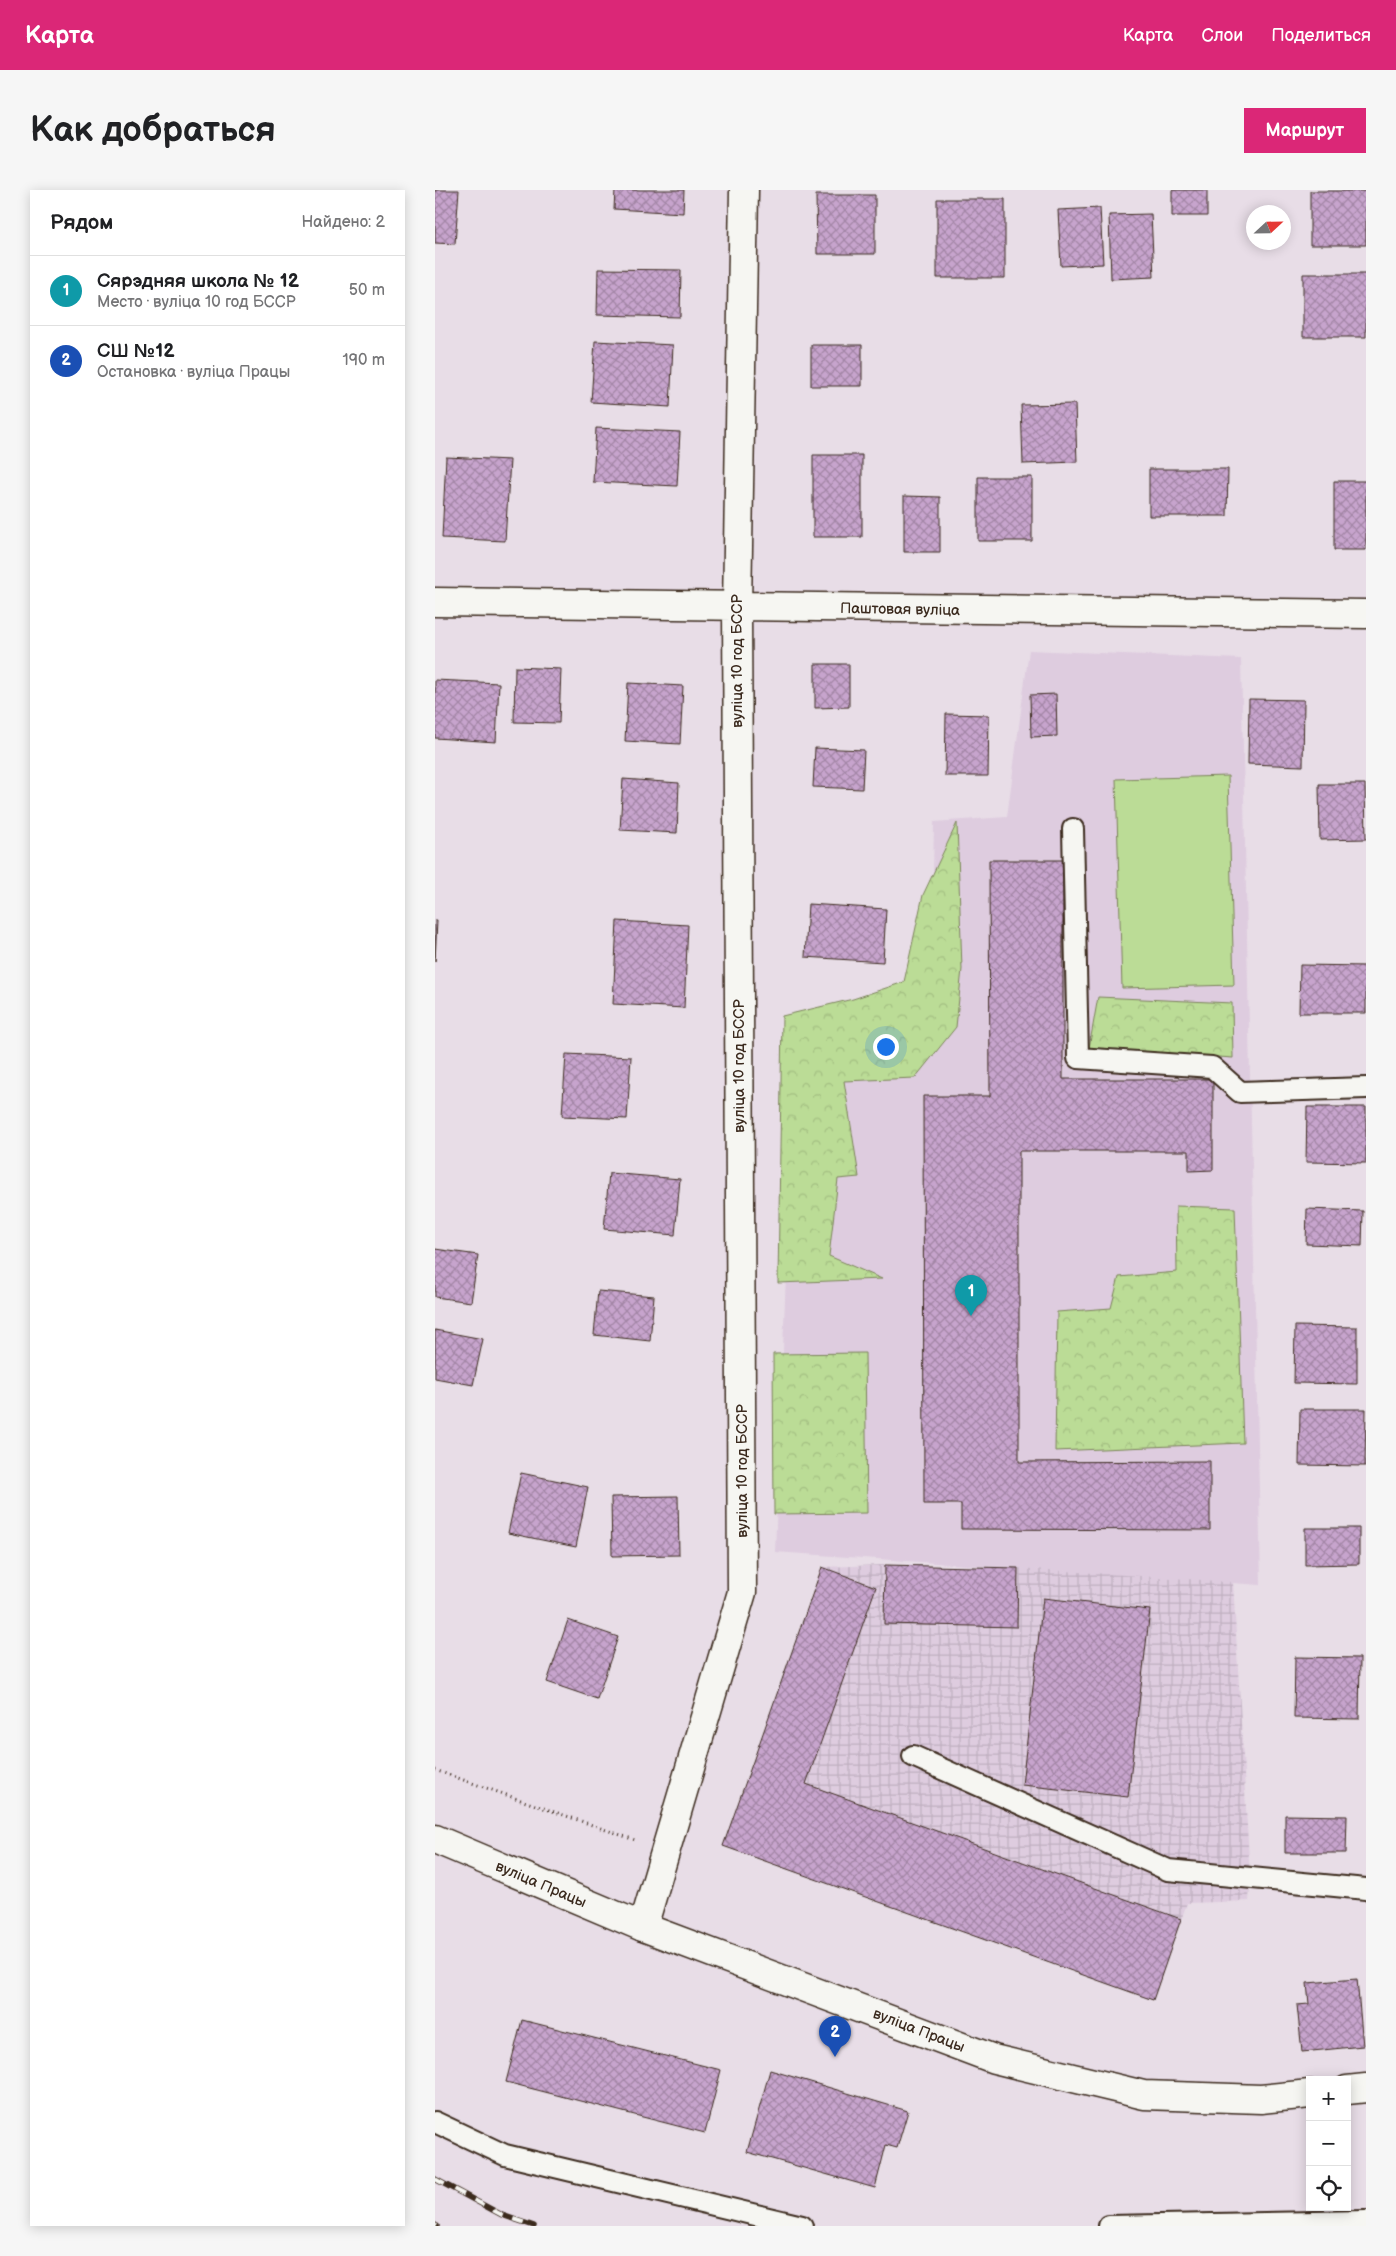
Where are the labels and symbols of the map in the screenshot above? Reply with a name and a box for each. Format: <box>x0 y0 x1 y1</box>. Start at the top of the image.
north arrow <box>1246 205 1291 250</box>
street label: вуліца 10 год БССР <box>728 594 747 728</box>
street label: Паштовая вуліца <box>840 599 960 620</box>
street label: вуліца 10 год БССР <box>730 999 749 1133</box>
your location <box>873 1034 899 1060</box>
pin: 1 <box>955 1275 987 1316</box>
street label: вуліца 10 год БССР <box>733 1404 752 1538</box>
street label: вуліца Працы <box>492 1857 589 1912</box>
street label: вуліца Працы <box>870 2004 967 2057</box>
pin: 2 <box>819 2016 851 2057</box>

